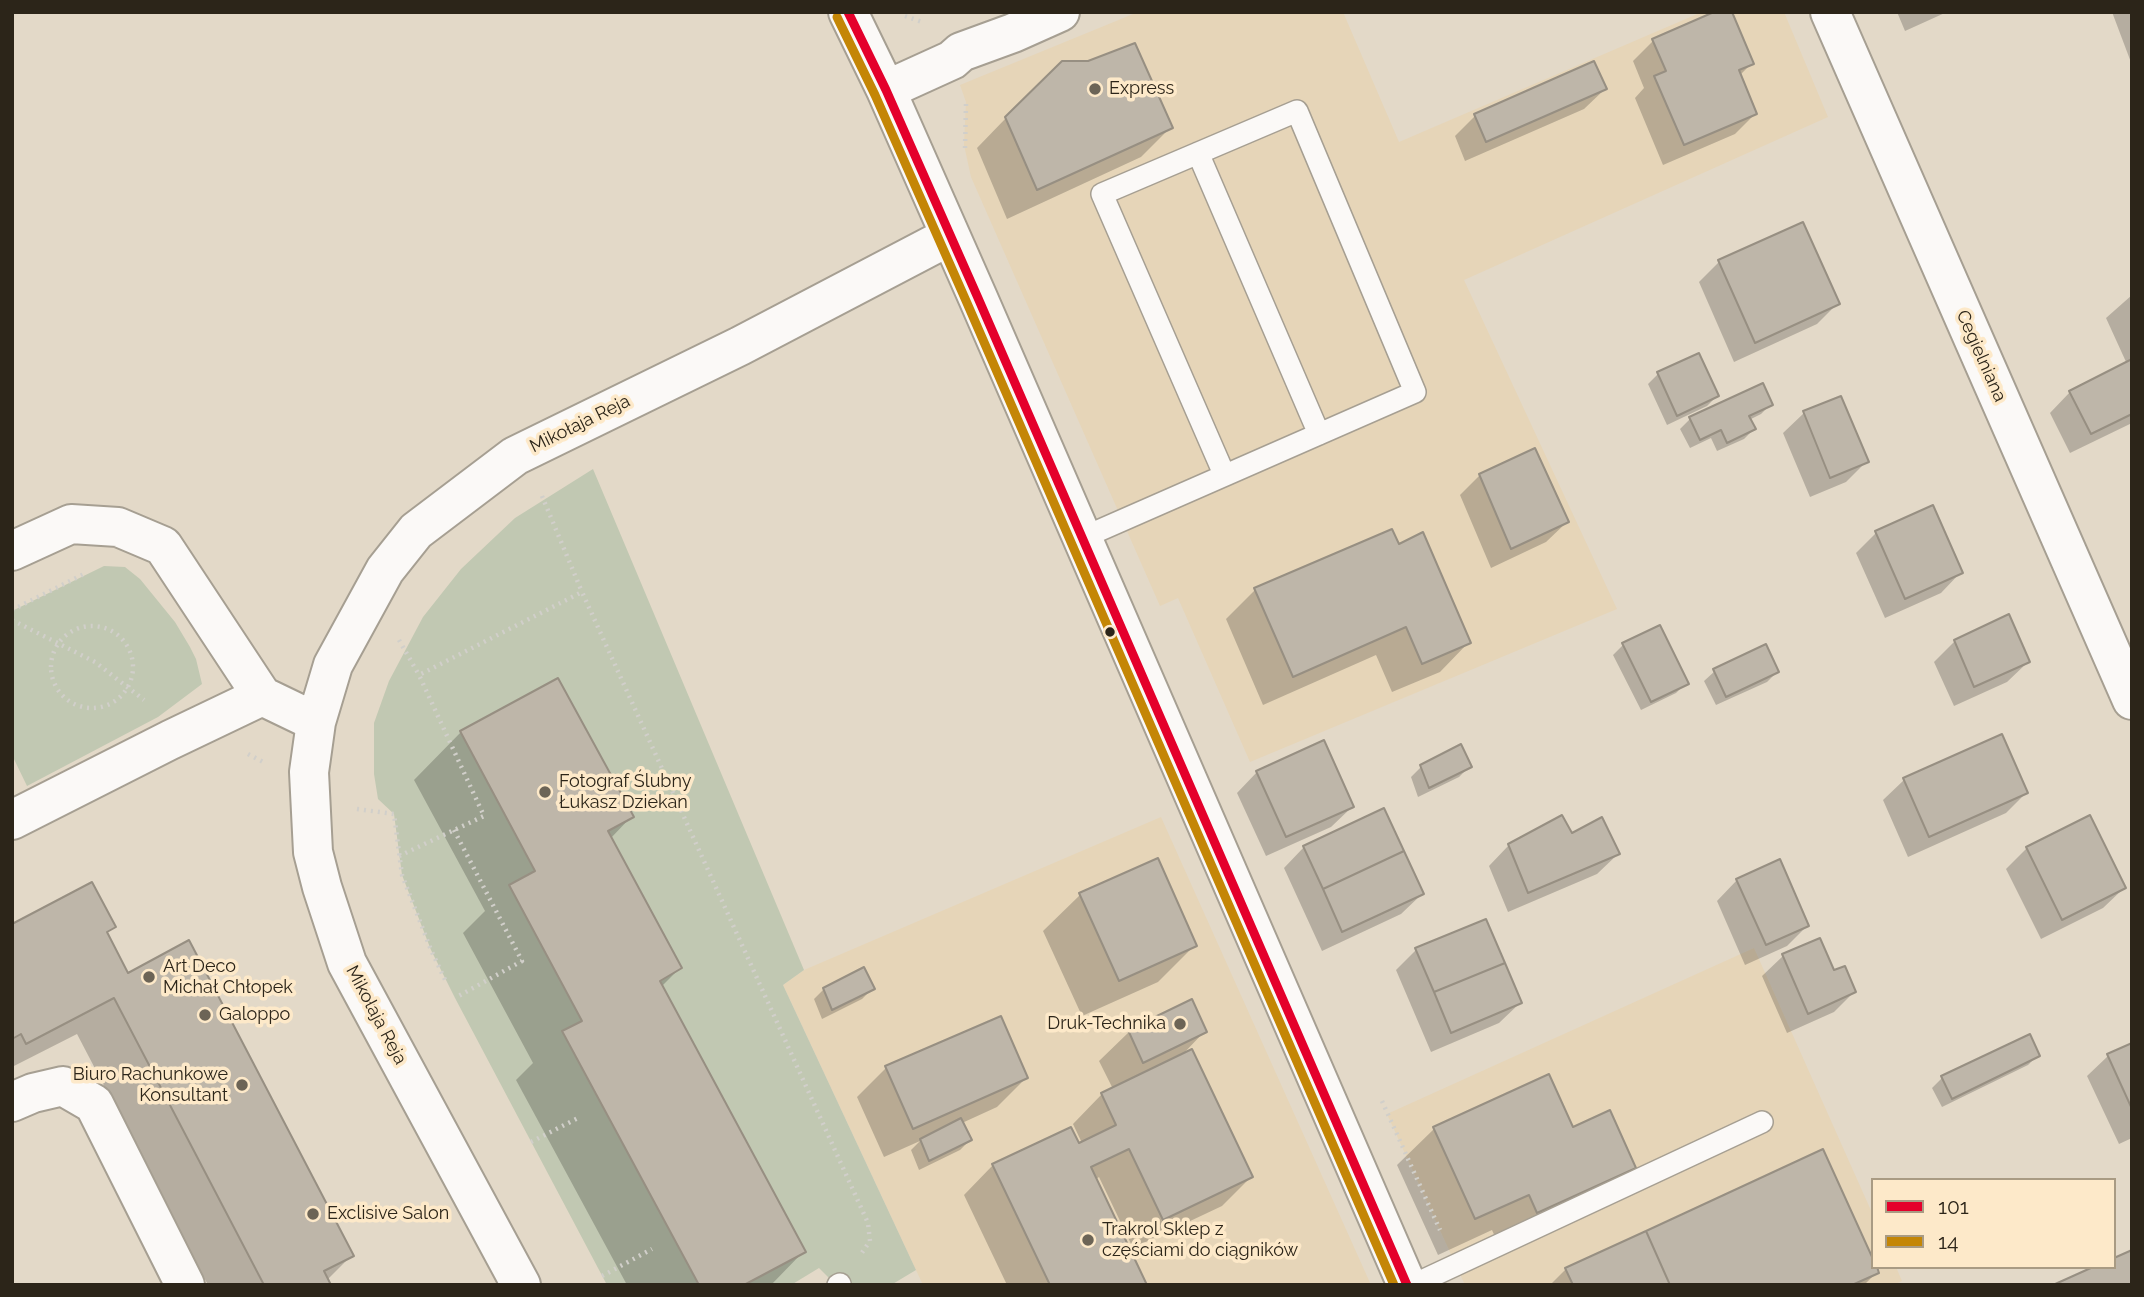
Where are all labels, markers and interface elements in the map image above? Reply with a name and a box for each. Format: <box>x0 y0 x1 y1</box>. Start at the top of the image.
place label: Express <box>1109 78 1174 100</box>
marker: Express <box>1087 81 1103 97</box>
street label: Cegielniana <box>1951 307 2011 405</box>
street label: Mikołaja Reja <box>526 390 634 458</box>
unlabelled marker <box>1103 625 1117 639</box>
place label: Fotograf Ślubny Łukasz Dziekan <box>559 771 692 814</box>
marker: Fotograf Ślubny Łukasz Dziekan <box>537 784 553 800</box>
place label: Art Deco Michał Chłopek <box>163 956 293 998</box>
street label: Mikołaja Reja <box>341 962 411 1068</box>
marker: Art Deco Michał Chłopek <box>141 969 157 985</box>
place label: Galoppo <box>219 1004 290 1026</box>
marker: Galoppo <box>197 1007 213 1023</box>
place label: Druk-Technika <box>1047 1013 1166 1035</box>
marker: Druk-Technika <box>1172 1016 1188 1032</box>
place label: Biuro Rachunkowe Konsultant <box>73 1064 228 1106</box>
marker: Biuro Rachunkowe Konsultant <box>234 1077 250 1093</box>
legend <box>1871 1178 2116 1269</box>
text: 101 <box>1938 1194 1969 1219</box>
place label: Exclisive Salon <box>327 1203 449 1225</box>
marker: Exclisive Salon <box>305 1206 321 1222</box>
place label: Trakrol Sklep z częściami do ciągników <box>1102 1219 1298 1262</box>
text: 14 <box>1938 1229 1958 1254</box>
marker: Trakrol Sklep z częściami do ciągników <box>1080 1232 1096 1248</box>

